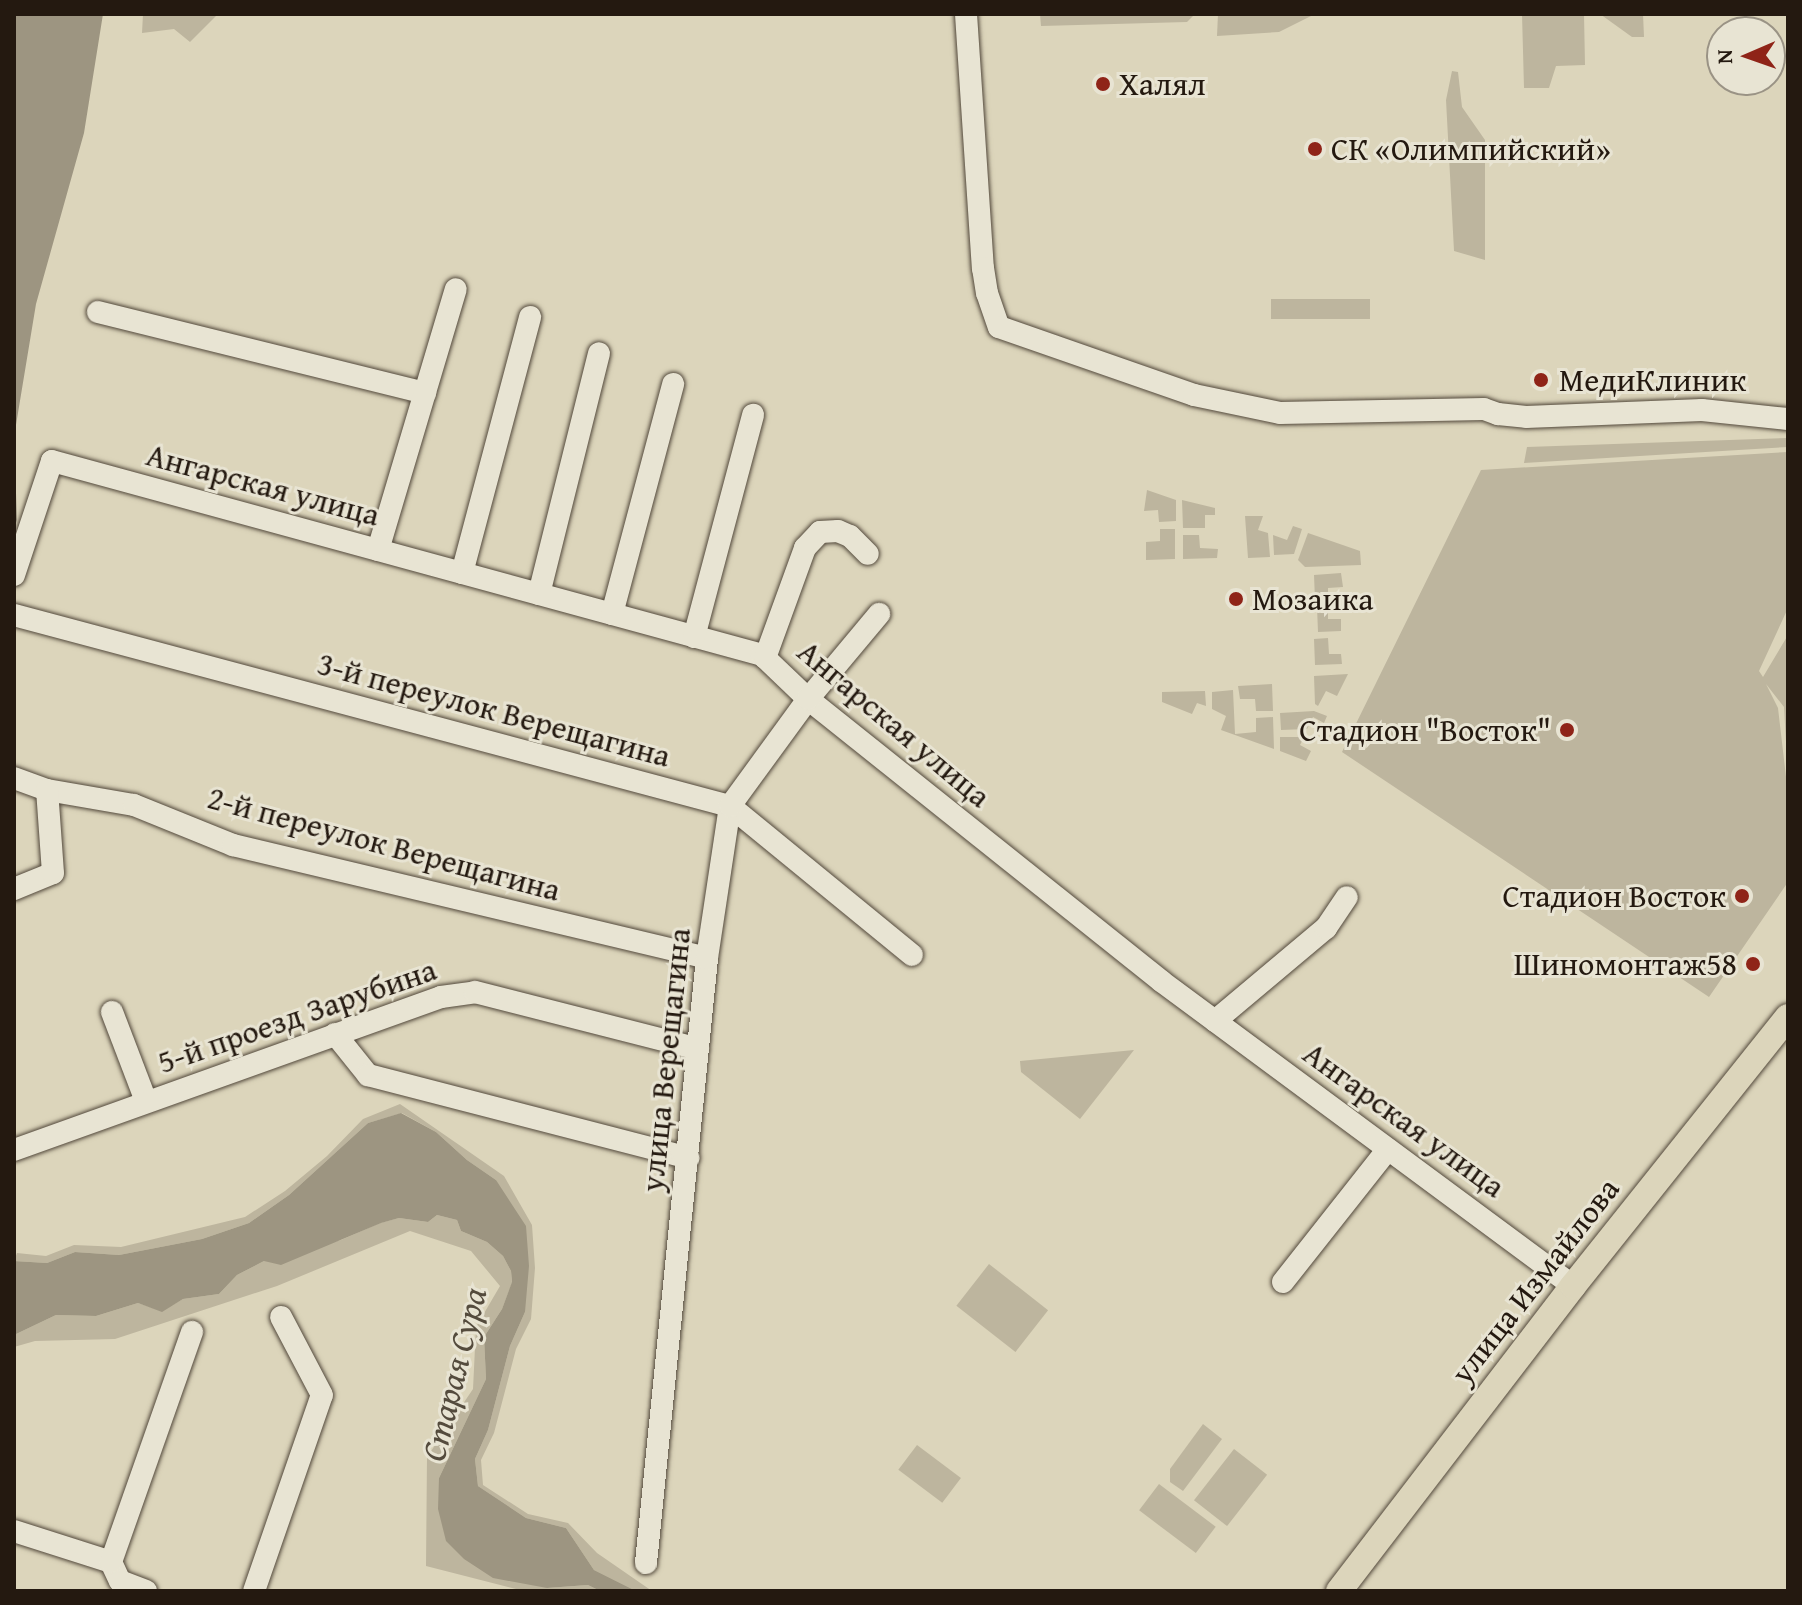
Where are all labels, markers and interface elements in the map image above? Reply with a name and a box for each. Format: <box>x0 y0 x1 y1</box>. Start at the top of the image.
north arrow <box>1706 16 1786 96</box>
text: N <box>1708 49 1740 65</box>
place label: Халял <box>1119 65 1206 103</box>
marker: Халял <box>1094 75 1112 93</box>
place label: СК «Олимпийский» <box>1331 130 1611 168</box>
marker: СК «Олимпийский» <box>1306 140 1324 158</box>
place label: МедиКлиник <box>1559 361 1746 399</box>
marker: МедиКлиник <box>1530 369 1552 391</box>
street label: Ангарская улица <box>142 435 384 535</box>
place label: Мозаика <box>1252 580 1374 618</box>
marker: Мозаика <box>1227 590 1245 608</box>
street label: Ангарская улица <box>790 632 998 816</box>
street label: 3-й переулок Верещагина <box>313 644 675 776</box>
place label: Стадион "Восток" <box>1299 711 1551 749</box>
marker: Стадион "Восток" <box>1558 721 1576 739</box>
street label: 2-й переулок Верещагина <box>203 778 565 910</box>
place label: Стадион Восток <box>1502 877 1726 915</box>
marker: Стадион Восток <box>1733 887 1751 905</box>
street label: улица Верещагина <box>633 926 699 1194</box>
place label: Шиномонтаж58 <box>1514 945 1737 983</box>
street label: 5-й проезд Зарубина <box>153 950 441 1082</box>
marker: Шиномонтаж58 <box>1744 955 1762 973</box>
street label: Ангарская улица <box>1296 1034 1512 1206</box>
street label: улица Измайлова <box>1443 1170 1627 1392</box>
water label: Старая Сура <box>412 1283 494 1465</box>

